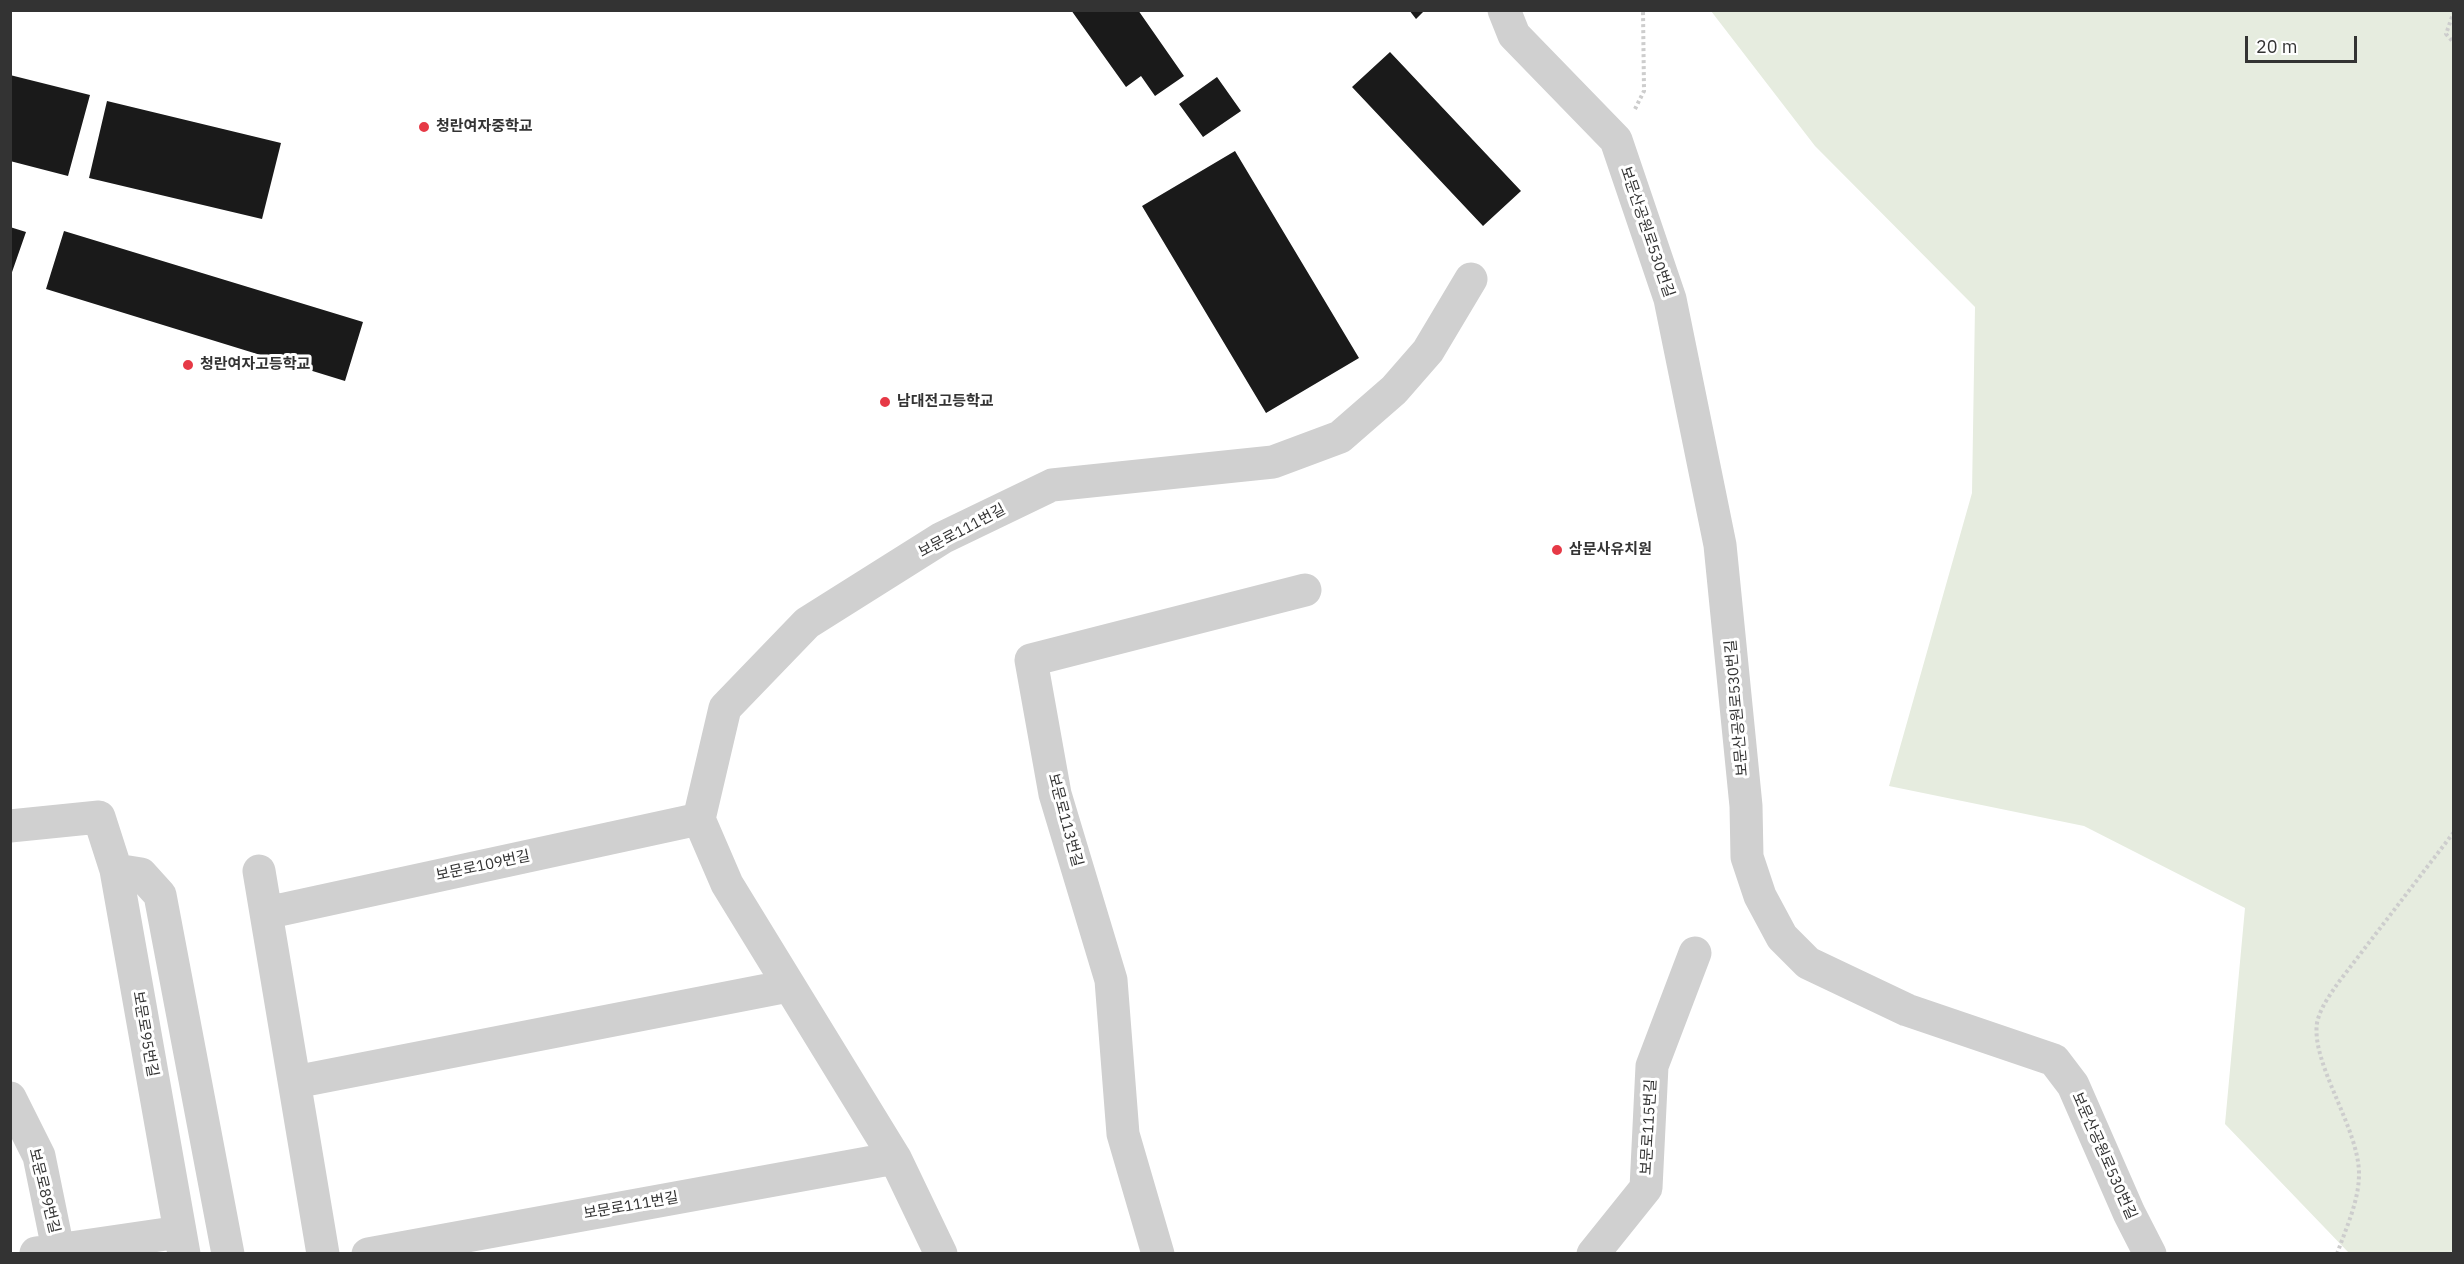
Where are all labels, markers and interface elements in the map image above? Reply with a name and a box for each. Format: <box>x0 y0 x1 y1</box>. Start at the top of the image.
scale bar <box>2248 24 2360 62</box>
text: 20 m <box>2256 35 2298 58</box>
place label: 청란여자중학교 <box>436 118 533 136</box>
marker: 청란여자중학교 <box>417 120 431 134</box>
street label: 보문산공원로530번길 <box>1616 164 1678 300</box>
place label: 청란여자고등학교 <box>200 356 310 374</box>
marker: 청란여자고등학교 <box>181 358 195 372</box>
place label: 남대전고등학교 <box>897 393 994 411</box>
marker: 남대전고등학교 <box>878 395 892 409</box>
street label: 보문로111번길 <box>915 501 1009 561</box>
place label: 삼문사유치원 <box>1569 541 1652 559</box>
marker: 삼문사유치원 <box>1550 543 1564 557</box>
street label: 보문산공원로530번길 <box>1722 639 1752 777</box>
street label: 보문로113번길 <box>1044 771 1086 869</box>
street label: 보문로109번길 <box>434 847 532 885</box>
street label: 보문로95번길 <box>129 990 161 1078</box>
street label: 보문로115번길 <box>1638 1079 1660 1175</box>
street label: 보문산공원로530번길 <box>2068 1090 2140 1222</box>
street label: 보문로89번길 <box>25 1147 63 1235</box>
street label: 보문로111번길 <box>582 1189 680 1223</box>

